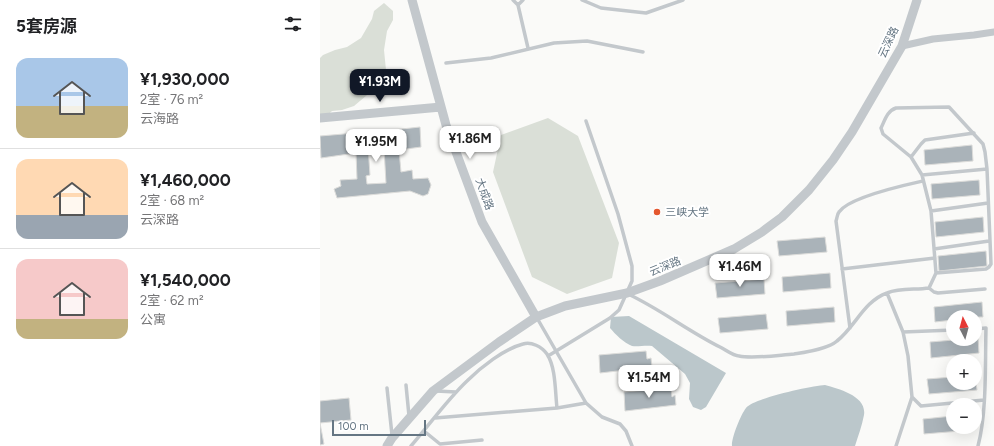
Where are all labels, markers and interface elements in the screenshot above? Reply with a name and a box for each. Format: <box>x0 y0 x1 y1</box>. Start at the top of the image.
icon: filters <box>282 13 304 35</box>
text: 5套房源 <box>16 16 77 36</box>
street label: 云深路 <box>876 25 901 60</box>
text: ¥1,930,000 <box>140 69 229 89</box>
pin: ¥1.93M <box>347 69 413 103</box>
icon: home <box>48 74 96 122</box>
text: ¥1.93M <box>359 74 401 89</box>
text: 2室 · 76 m² <box>140 92 203 107</box>
text: 云海路 <box>140 111 179 126</box>
pin: ¥1.86M <box>437 126 503 160</box>
pin: ¥1.95M <box>343 129 409 163</box>
text: ¥1.86M <box>448 131 492 146</box>
text: ¥1.95M <box>355 134 397 149</box>
text: ¥1,460,000 <box>140 170 231 190</box>
icon: home <box>48 175 96 223</box>
street label: 大成路 <box>473 176 496 212</box>
text: 2室 · 68 m² <box>140 193 204 208</box>
place label: 三峡大学 <box>665 206 709 219</box>
marker: 三峡大学 <box>652 207 662 217</box>
text: 云深路 <box>140 212 179 227</box>
street label: 云深路 <box>647 254 683 279</box>
pin: ¥1.46M <box>707 254 773 288</box>
text: ¥1.46M <box>718 259 762 274</box>
text: ¥1,540,000 <box>140 270 231 290</box>
icon: home <box>48 275 96 323</box>
text: 2室 · 62 m² <box>140 293 204 308</box>
north arrow <box>946 310 982 346</box>
map controls <box>946 310 982 434</box>
text: 公寓 <box>140 312 166 327</box>
button: + <box>946 354 982 390</box>
pin: ¥1.54M <box>616 365 682 399</box>
text: ¥1.54M <box>627 370 671 385</box>
button: − <box>946 398 982 434</box>
scale bar <box>332 418 426 437</box>
text: 100 m <box>338 420 369 433</box>

